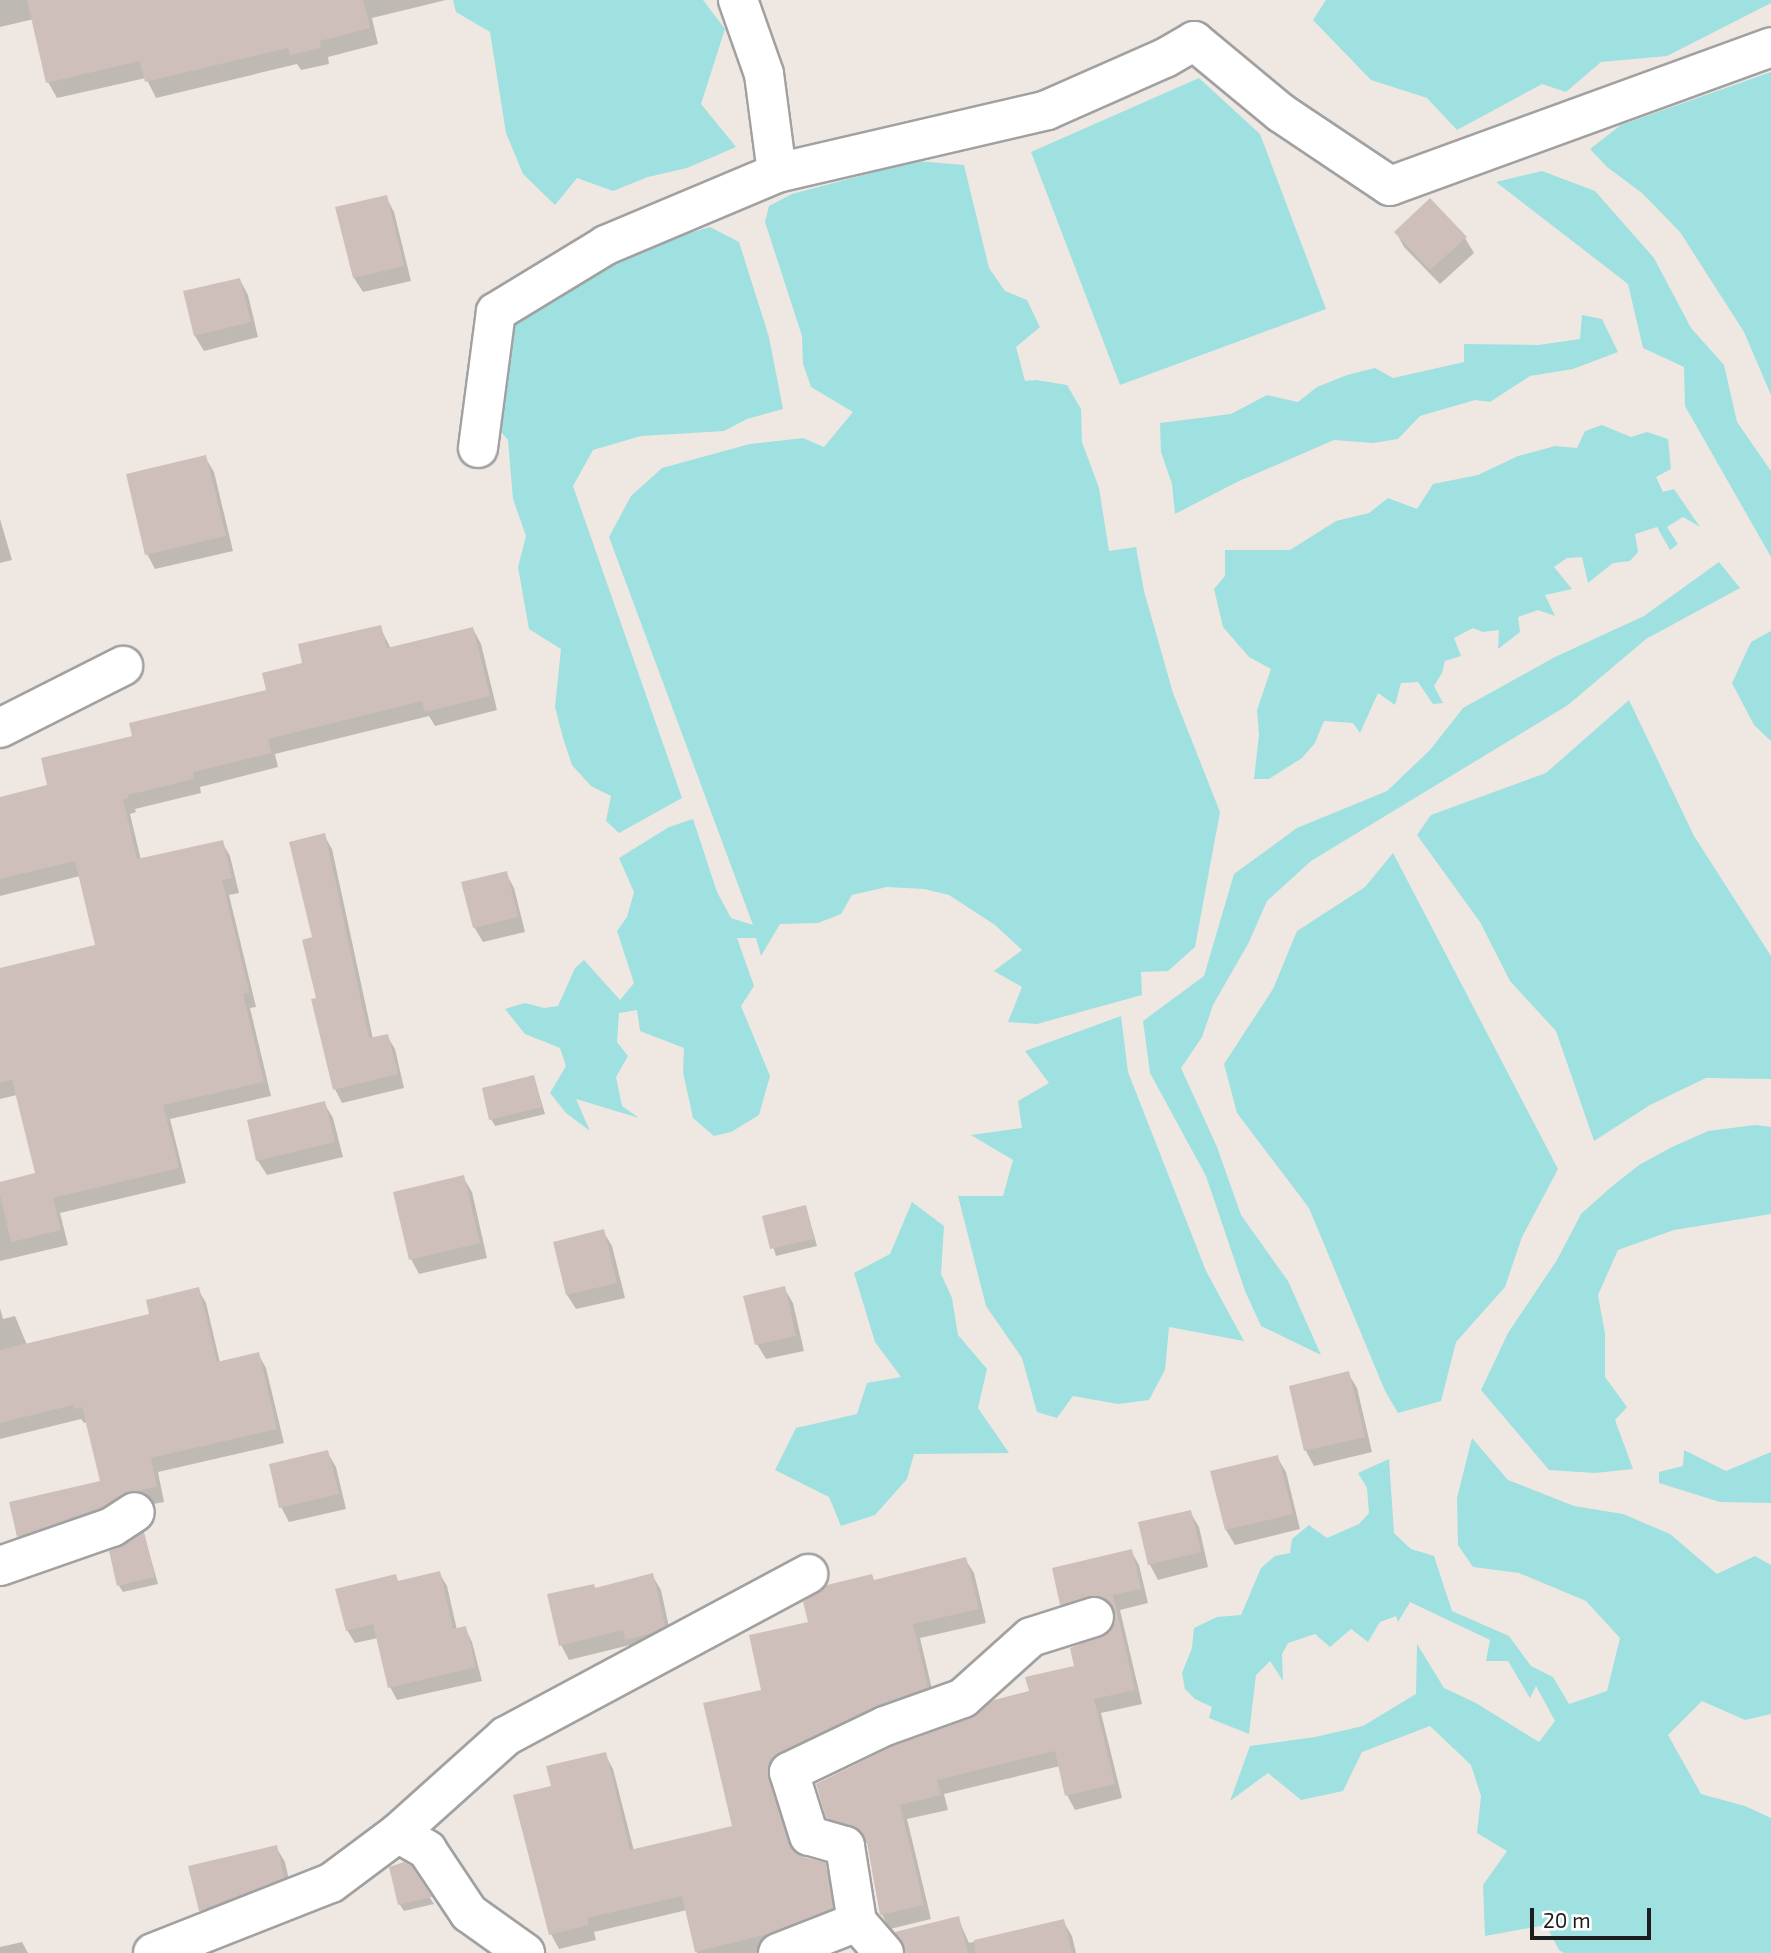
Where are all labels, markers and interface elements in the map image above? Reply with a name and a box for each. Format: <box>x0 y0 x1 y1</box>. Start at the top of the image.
scale bar <box>1533 1894 1654 1938</box>
text: 20 m <box>1543 1907 1591 1932</box>

